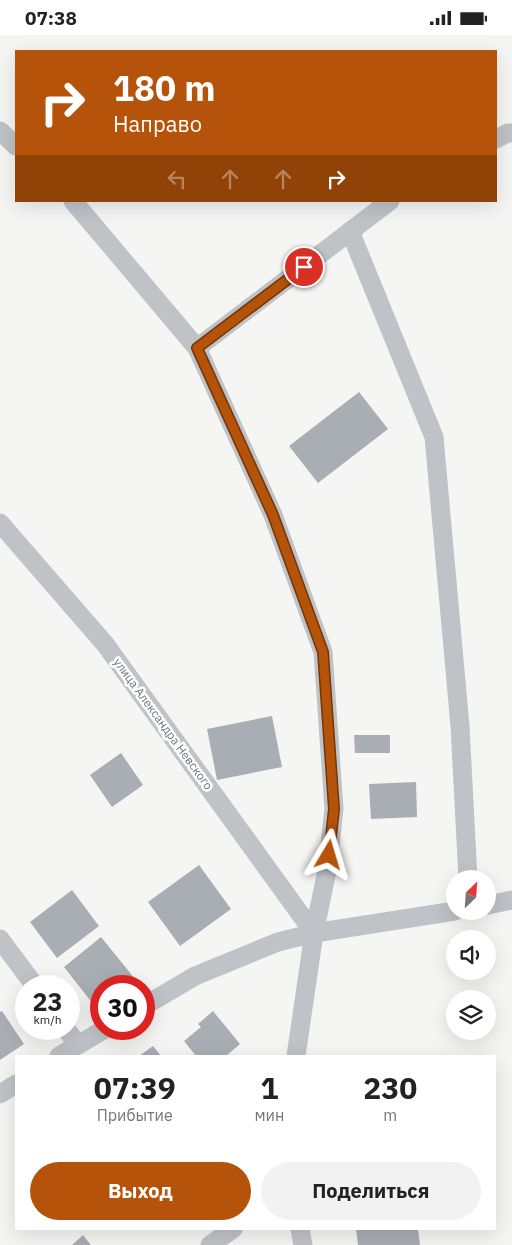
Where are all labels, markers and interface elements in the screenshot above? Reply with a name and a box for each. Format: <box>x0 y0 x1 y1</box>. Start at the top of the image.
text: 07:38 <box>25 6 77 30</box>
text: 180 m <box>113 65 216 111</box>
icon: right <box>30 70 95 135</box>
text: Направо <box>113 109 202 138</box>
icon: left <box>163 165 191 193</box>
icon: ahead <box>216 165 244 193</box>
icon: ahead <box>269 165 297 193</box>
icon: right <box>322 165 350 193</box>
pin <box>283 246 325 288</box>
icon: arrive <box>290 253 318 281</box>
street label: улица Александра Невского <box>111 655 216 793</box>
position arrow <box>302 828 354 880</box>
north arrow <box>446 870 496 920</box>
map controls <box>446 870 496 1040</box>
button: sound <box>446 930 496 980</box>
speed limit sign: 30 <box>90 975 155 1040</box>
text: 23 <box>32 985 63 1018</box>
button: layers <box>446 990 496 1040</box>
text: km/h <box>33 1012 62 1027</box>
text: 07:39 <box>94 1068 176 1107</box>
text: 1 <box>260 1068 278 1107</box>
text: 230 <box>363 1068 417 1107</box>
text: Прибытие <box>97 1105 173 1125</box>
text: мин <box>254 1105 284 1125</box>
text: m <box>383 1105 397 1125</box>
button: Выход <box>30 1162 251 1220</box>
button: Поделиться <box>261 1162 481 1220</box>

